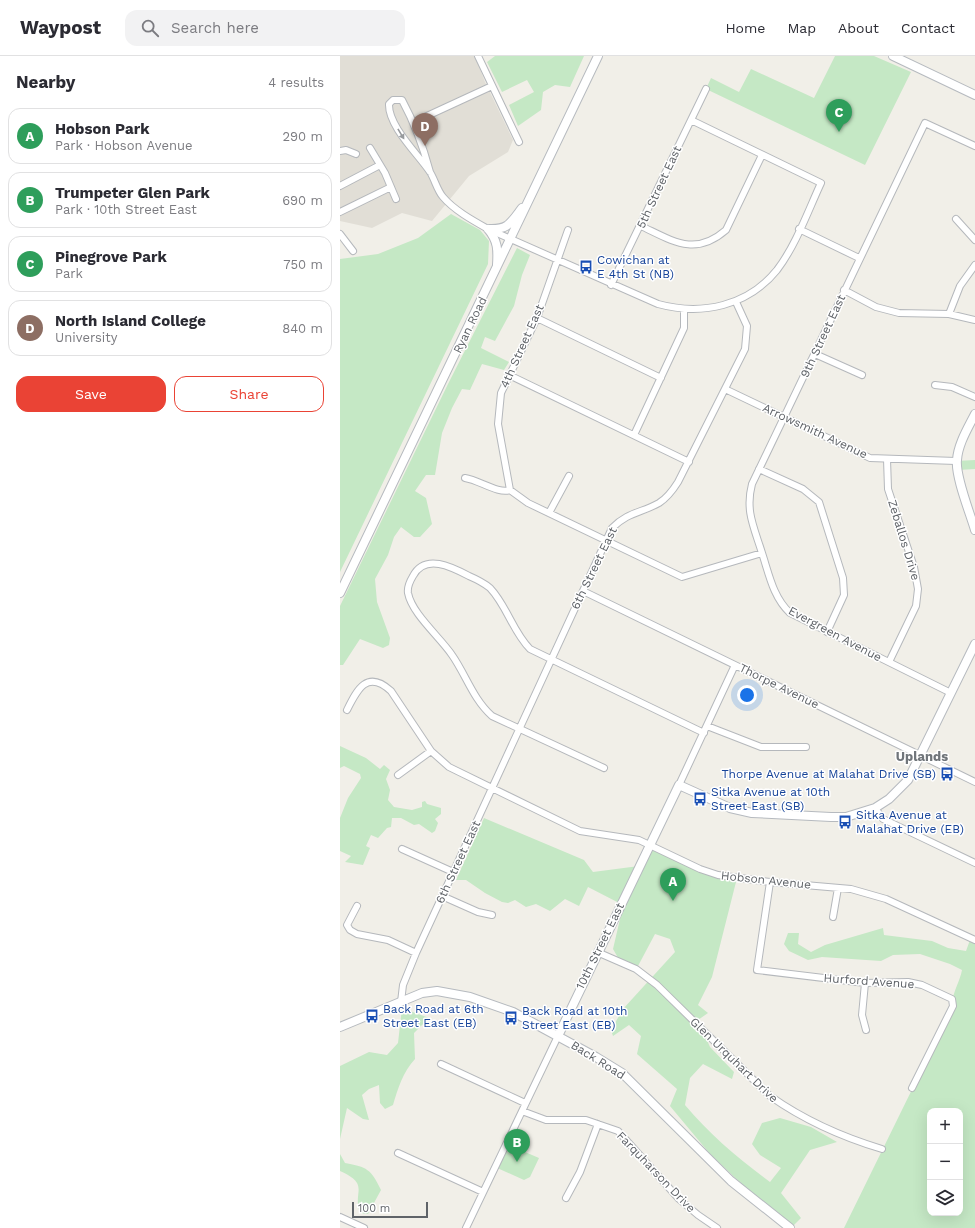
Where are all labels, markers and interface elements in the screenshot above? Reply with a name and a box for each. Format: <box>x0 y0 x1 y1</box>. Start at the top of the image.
search box <box>125 10 405 46</box>
text: Waypost <box>20 16 101 39</box>
icon: search <box>139 17 161 39</box>
text: Search here <box>171 19 259 37</box>
text: Home <box>725 20 765 36</box>
text: Map <box>787 20 816 36</box>
text: About <box>838 20 879 36</box>
text: Contact <box>901 20 955 36</box>
text: Nearby <box>16 72 75 92</box>
text: 4 results <box>268 75 324 90</box>
pin: C <box>826 99 852 132</box>
pin: D <box>412 113 438 146</box>
text: Hobson Park <box>55 120 149 138</box>
one-way arrow <box>398 128 405 140</box>
text: A <box>26 129 34 144</box>
text: 290 m <box>282 129 323 144</box>
text: Park · Hobson Avenue <box>55 138 192 153</box>
street label: 5th Street East <box>634 143 684 231</box>
text: Trumpeter Glen Park <box>55 184 210 202</box>
text: B <box>26 193 34 208</box>
text: 690 m <box>282 193 323 208</box>
text: Park · 10th Street East <box>55 202 197 217</box>
text: Pinegrove Park <box>55 248 167 266</box>
place label: Cowichan at E 4th St (NB) <box>597 253 674 281</box>
text: C <box>26 257 34 272</box>
text: 750 m <box>283 257 323 272</box>
bus stop icon: Cowichan at E 4th St (NB) <box>578 259 594 275</box>
text: Park <box>55 266 83 281</box>
street label: 9th Street East <box>798 292 848 380</box>
street label: Ryan Road <box>450 294 490 356</box>
street label: 4th Street East <box>497 302 547 390</box>
text: North Island College <box>55 312 206 330</box>
text: D <box>25 321 35 336</box>
text: 840 m <box>282 321 323 336</box>
text: University <box>55 330 117 345</box>
button: Save <box>16 376 166 412</box>
button: Share <box>174 376 324 412</box>
street label: Arrowsmith Avenue <box>760 401 870 461</box>
street label: Zeballos Drive <box>885 498 923 582</box>
street label: 6th Street East <box>568 525 620 611</box>
street label: Evergreen Avenue <box>786 604 884 665</box>
street label: Thorpe Avenue <box>737 661 821 711</box>
your location <box>737 685 757 705</box>
district label: Uplands <box>896 749 948 764</box>
bus stop icon: Thorpe Avenue at Malahat Drive (SB) <box>939 766 955 782</box>
place label: Thorpe Avenue at Malahat Drive (SB) <box>722 767 936 781</box>
place label: Sitka Avenue at 10th Street East (SB) <box>711 785 830 813</box>
bus stop icon: Sitka Avenue at 10th Street East (SB) <box>692 791 708 807</box>
place label: Sitka Avenue at Malahat Drive (EB) <box>856 808 964 836</box>
bus stop icon: Sitka Avenue at Malahat Drive (EB) <box>837 814 853 830</box>
street label: 6th Street East <box>433 818 483 906</box>
pin: A <box>660 868 686 901</box>
street label: Hobson Avenue <box>720 868 812 892</box>
street label: 10th Street East <box>573 900 627 992</box>
street label: Hurford Avenue <box>823 971 915 991</box>
place label: Back Road at 6th Street East (EB) <box>383 1002 484 1030</box>
place label: Back Road at 10th Street East (EB) <box>522 1004 627 1032</box>
bus stop icon: Back Road at 6th Street East (EB) <box>364 1008 380 1024</box>
bus stop icon: Back Road at 10th Street East (EB) <box>503 1010 519 1026</box>
street label: Glen Urquhart Drive <box>687 1014 781 1106</box>
street label: Back Road <box>568 1038 628 1082</box>
map controls <box>927 1108 963 1216</box>
button: + <box>927 1108 963 1144</box>
pin: B <box>504 1129 530 1162</box>
street label: Farquharson Drive <box>614 1129 698 1215</box>
button: − <box>927 1144 963 1180</box>
button: layers <box>927 1180 963 1216</box>
scale bar <box>352 1200 428 1219</box>
text: 100 m <box>358 1202 390 1215</box>

